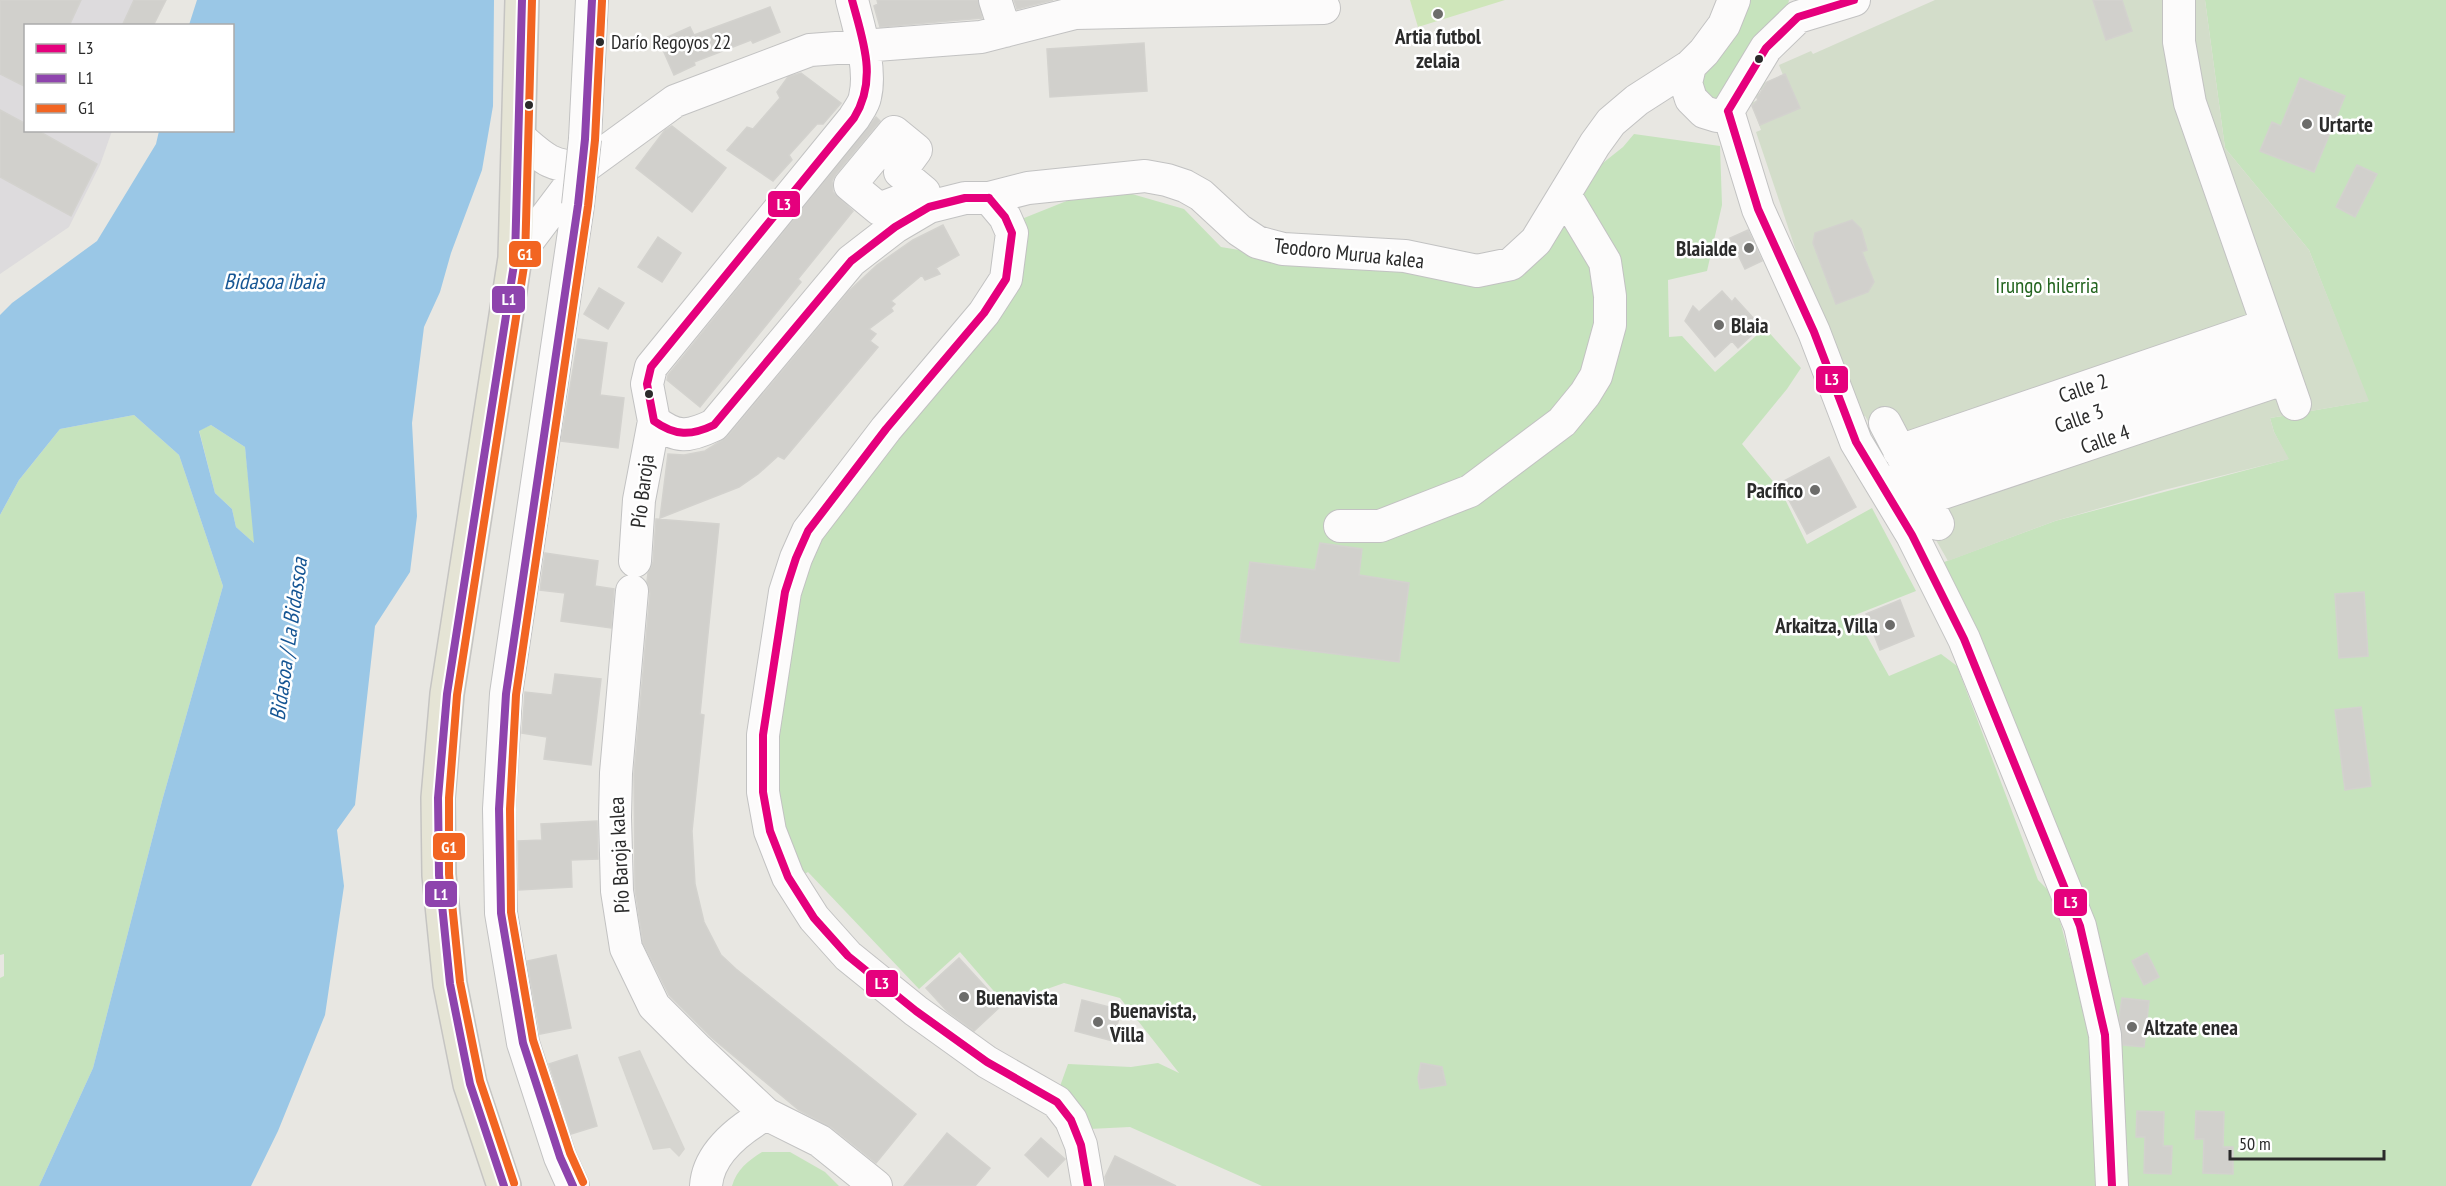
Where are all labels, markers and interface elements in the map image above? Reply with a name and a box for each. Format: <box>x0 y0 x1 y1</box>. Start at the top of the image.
marker: Artia futbol zelaia <box>1431 7 1445 21</box>
place label: Artia futbol zelaia <box>1394 23 1482 74</box>
legend <box>24 24 234 132</box>
place label: Darío Regoyos 22 <box>611 29 731 55</box>
text: L3 <box>78 36 94 59</box>
marker: Darío Regoyos 22 <box>594 36 606 48</box>
unlabelled marker <box>1753 53 1765 65</box>
text: L1 <box>78 66 94 89</box>
text: G1 <box>78 96 95 119</box>
unlabelled marker <box>523 99 535 111</box>
place label: Urtarte <box>2319 111 2373 138</box>
marker: Urtarte <box>2300 117 2314 131</box>
line badge: L3 <box>767 190 801 218</box>
text: L3 <box>777 194 791 214</box>
street label: Teodoro Murua kalea <box>1273 232 1425 274</box>
place label: Blaialde <box>1676 235 1737 262</box>
line badge: G1 <box>508 240 542 268</box>
marker: Blaialde <box>1742 241 1756 255</box>
text: G1 <box>517 244 533 264</box>
water label: Bidasoa ibaia <box>224 267 325 295</box>
park label: Irungo hilerria <box>1995 272 2099 299</box>
line badge: L1 <box>491 285 526 314</box>
text: L1 <box>502 289 516 309</box>
place label: Blaia <box>1731 312 1769 339</box>
marker: Blaia <box>1712 318 1726 332</box>
line badge: L3 <box>1815 365 1849 394</box>
street label: Calle 2 <box>2055 367 2111 409</box>
text: L3 <box>1825 369 1839 389</box>
unlabelled marker <box>643 388 655 400</box>
street label: Calle 3 <box>2051 397 2107 439</box>
street label: Calle 4 <box>2077 418 2134 460</box>
street label: Pío Baroja <box>624 453 660 529</box>
place label: Pacífico <box>1747 477 1803 504</box>
marker: Pacífico <box>1808 483 1822 497</box>
water label: Bidasoa / La Bidassoa <box>263 555 313 722</box>
place label: Arkaitza, Villa <box>1774 612 1878 639</box>
marker: Arkaitza, Villa <box>1883 618 1897 632</box>
street label: Pío Baroja kalea <box>602 796 636 914</box>
line badge: G1 <box>432 832 466 861</box>
text: G1 <box>441 837 457 857</box>
line badge: L1 <box>424 880 458 908</box>
text: L1 <box>434 884 448 904</box>
line badge: L3 <box>2053 888 2088 917</box>
text: L3 <box>2064 892 2078 912</box>
line badge: L3 <box>865 969 899 998</box>
text: L3 <box>875 973 889 993</box>
place label: Buenavista <box>976 984 1058 1011</box>
marker: Buenavista <box>957 990 971 1004</box>
place label: Buenavista, Villa <box>1109 997 1197 1048</box>
place label: Altzate enea <box>2143 1014 2238 1041</box>
marker: Buenavista, Villa <box>1091 1015 1105 1029</box>
marker: Altzate enea <box>2125 1020 2139 1034</box>
scale bar <box>2230 1123 2384 1161</box>
text: 50 m <box>2239 1132 2271 1155</box>

